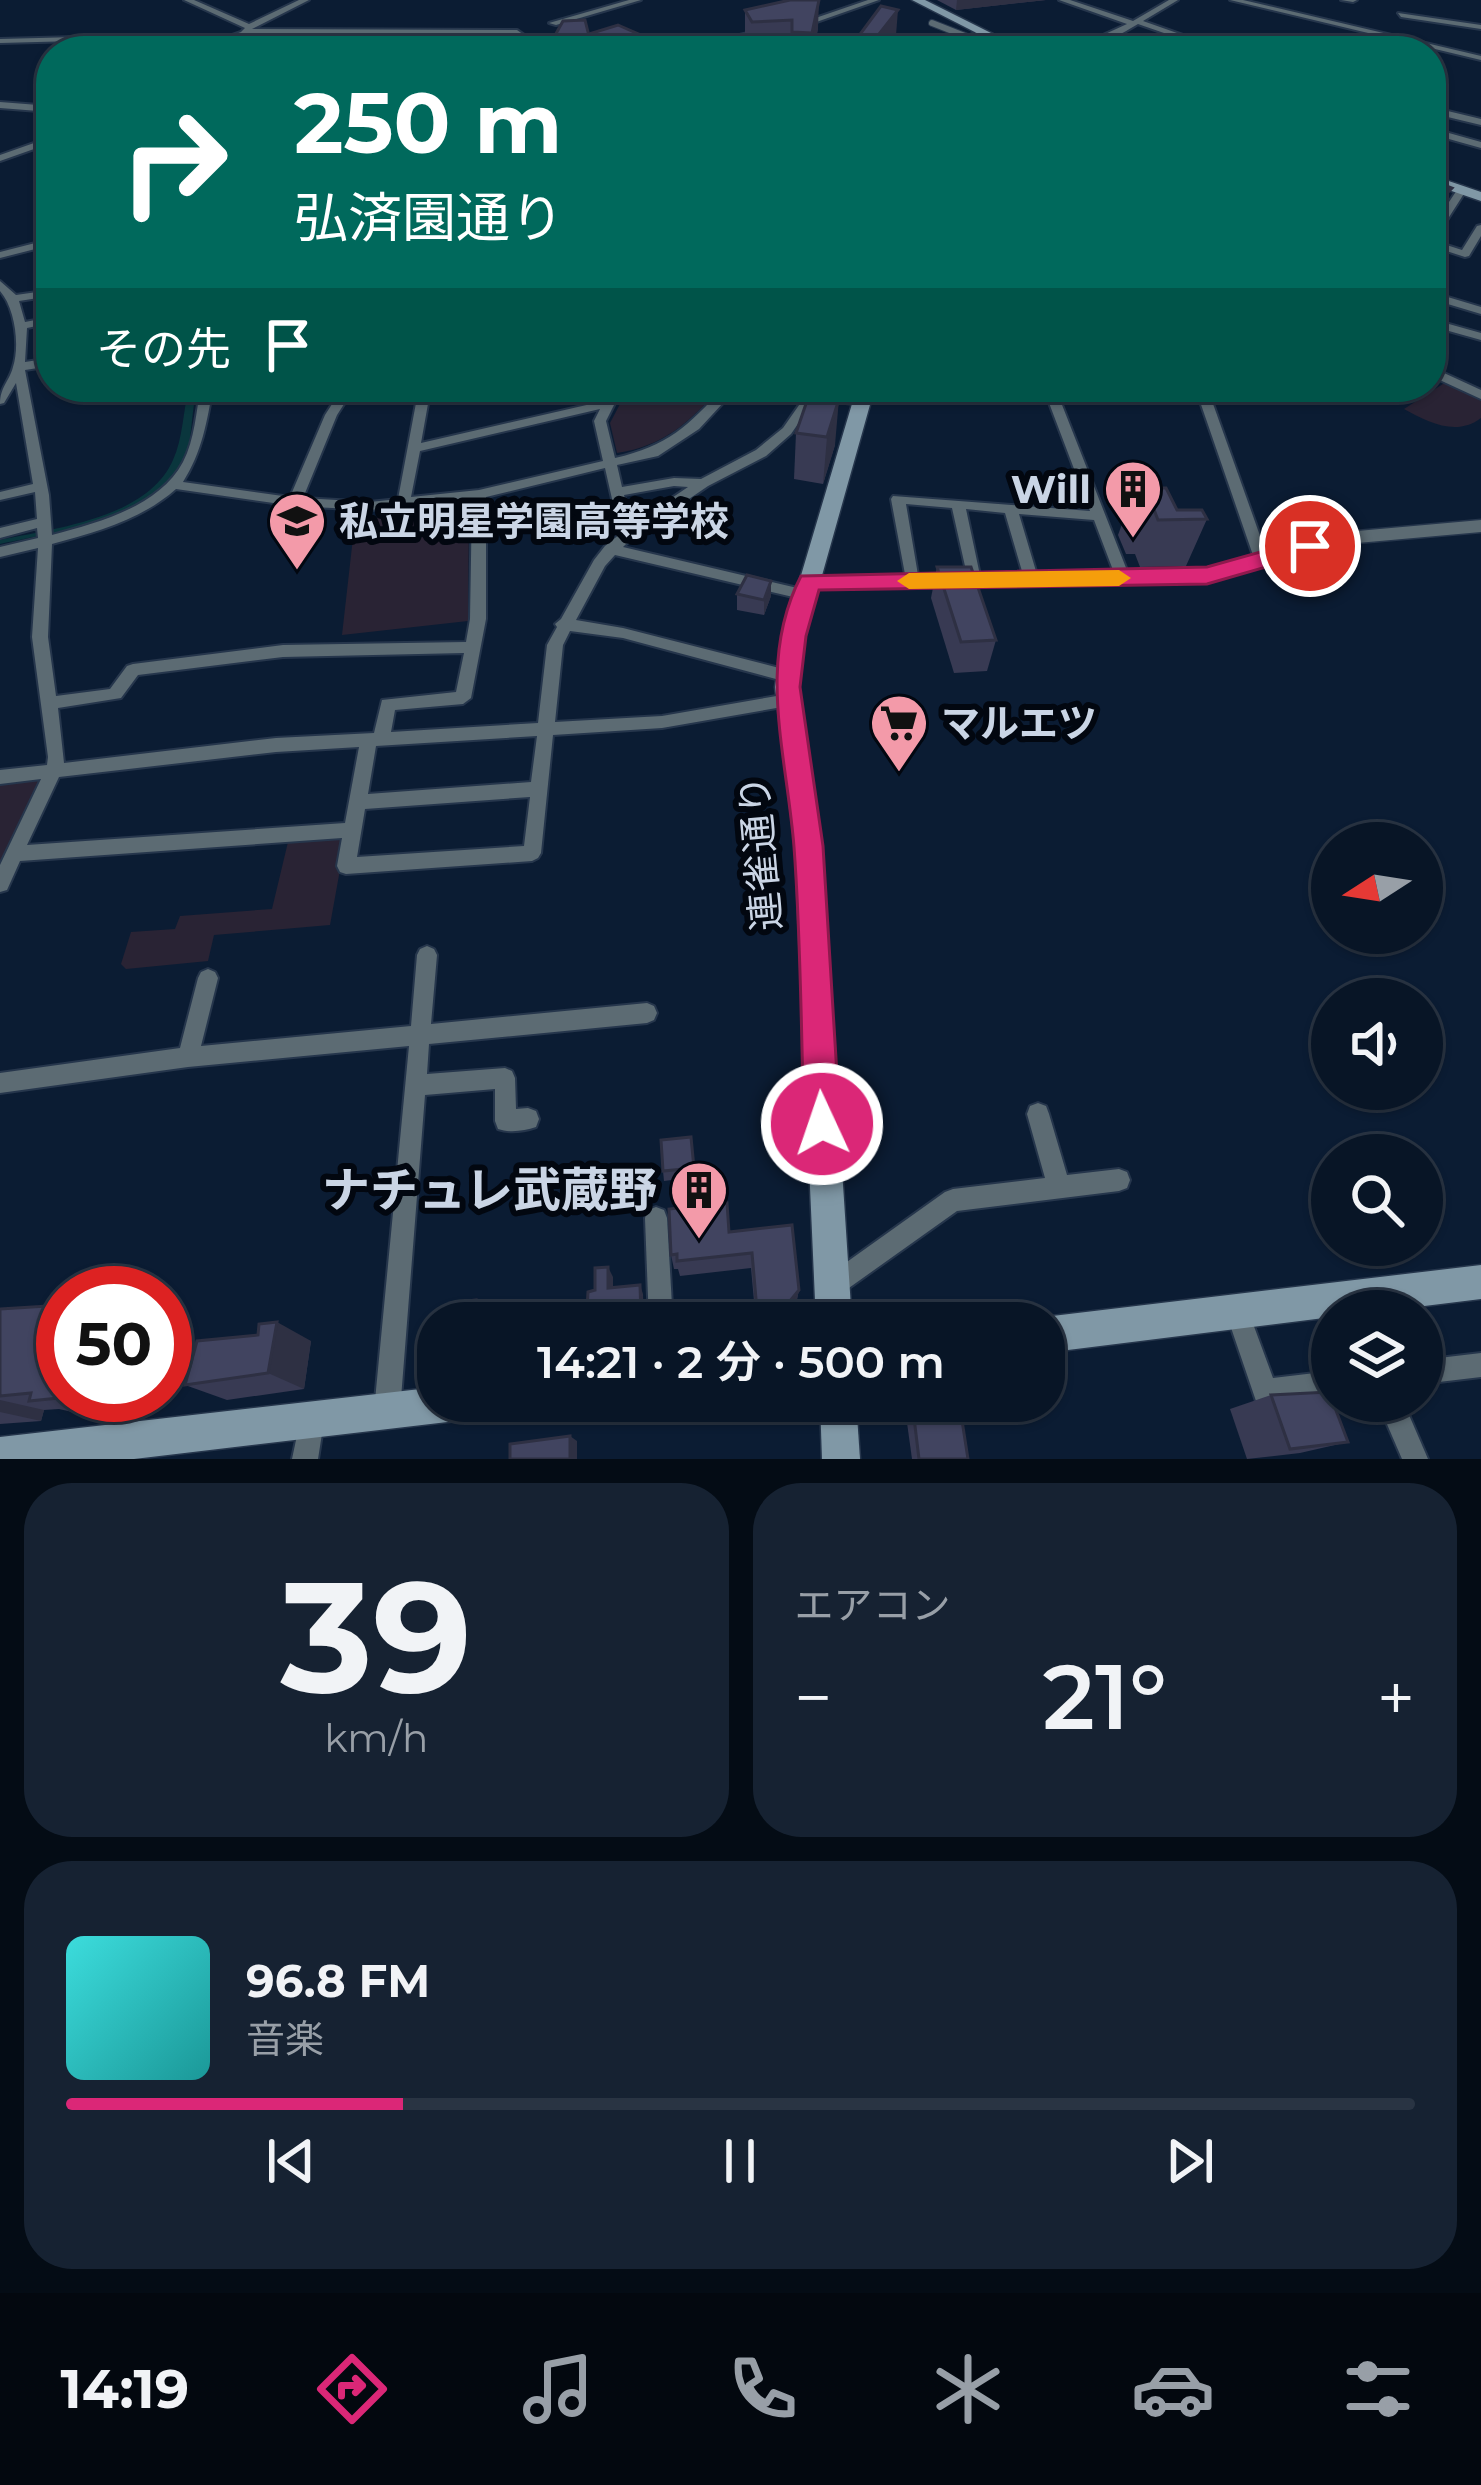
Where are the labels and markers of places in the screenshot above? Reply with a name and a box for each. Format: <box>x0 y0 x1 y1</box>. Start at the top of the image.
building icon: Will <box>1102 458 1164 540</box>
place label: Will <box>1011 465 1091 513</box>
school or university icon: 私立明星学園高等学校 <box>266 490 328 572</box>
pin <box>1259 495 1361 597</box>
place label: 私立明星学園高等学校 <box>339 497 729 545</box>
supermarket icon: マルエツ <box>868 692 930 774</box>
place label: マルエツ <box>941 699 1097 747</box>
building icon: ナチュレ武蔵野 <box>668 1159 730 1241</box>
place label: ナチュレ武蔵野 <box>322 1161 657 1219</box>

